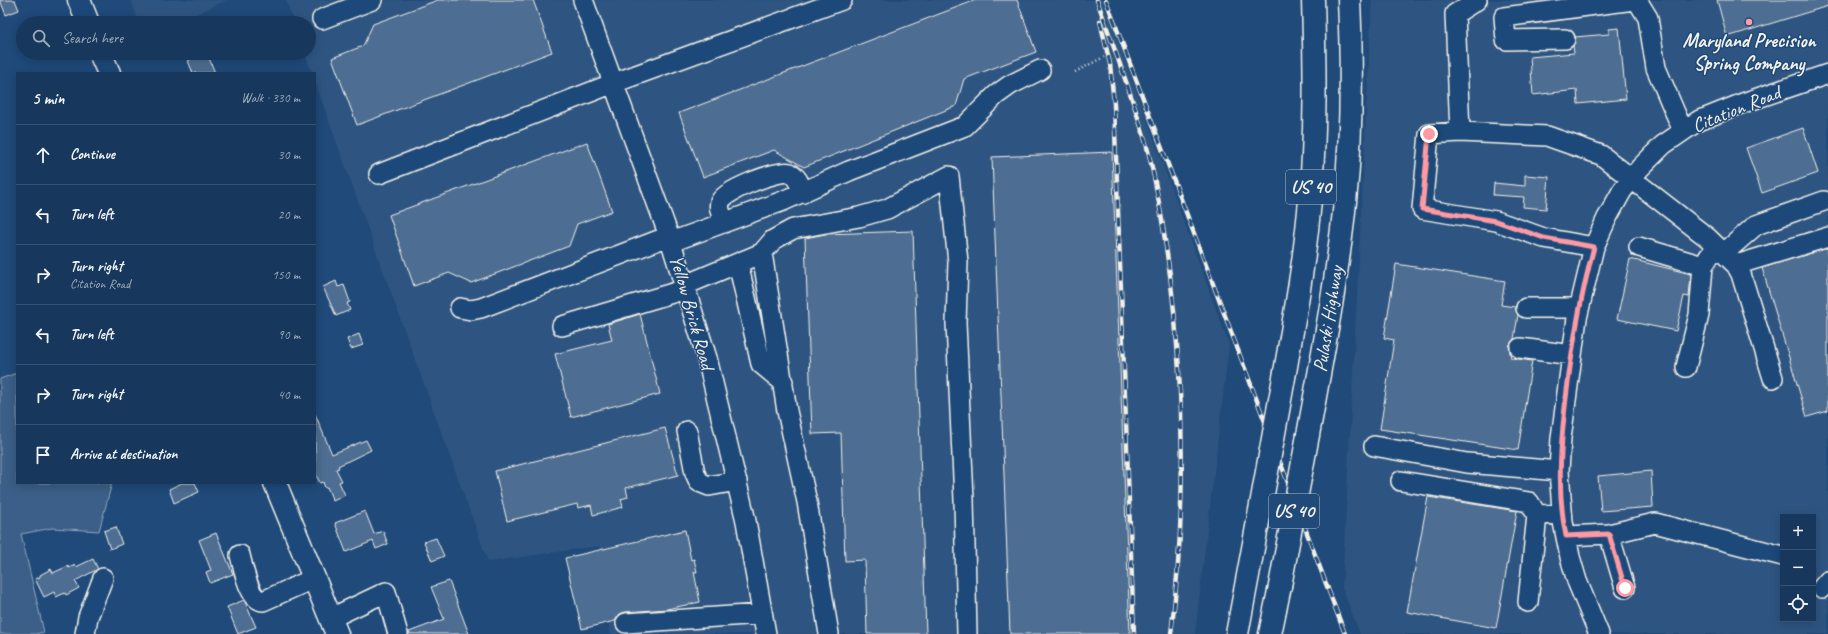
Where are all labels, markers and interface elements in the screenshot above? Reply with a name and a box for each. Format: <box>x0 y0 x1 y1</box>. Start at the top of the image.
search box <box>16 16 316 60</box>
marker: Maryland Precision Spring Company <box>1744 17 1754 27</box>
icon: search <box>30 27 52 49</box>
place label: Maryland Precision Spring Company <box>1682 28 1817 77</box>
text: Search here <box>62 29 123 48</box>
street label: Citation Road <box>1688 79 1787 138</box>
text: 5 min <box>32 88 64 109</box>
text: Walk · 330 m <box>241 90 300 106</box>
route end <box>1420 125 1438 143</box>
icon: ahead <box>32 144 54 166</box>
text: Continue <box>70 145 115 164</box>
text: 30 m <box>278 147 300 163</box>
road number: US 40 <box>1286 170 1336 204</box>
icon: left <box>32 204 54 226</box>
text: Turn left <box>70 205 113 224</box>
text: 20 m <box>278 207 300 223</box>
street label: Yellow Brick Road <box>664 252 721 375</box>
text: Turn right <box>70 257 123 276</box>
street label: Pulaski Highway <box>1307 262 1349 374</box>
icon: right <box>32 264 54 286</box>
text: 150 m <box>272 267 300 283</box>
text: Citation Road <box>70 276 130 292</box>
icon: left <box>32 324 54 346</box>
text: Turn left <box>70 325 113 344</box>
text: 90 m <box>278 327 300 343</box>
icon: right <box>32 384 54 406</box>
text: Turn right <box>70 385 123 404</box>
text: 40 m <box>278 387 300 403</box>
icon: arrive <box>32 444 54 466</box>
text: Arrive at destination <box>70 445 177 464</box>
road number: US 40 <box>1269 494 1319 528</box>
map controls <box>1780 514 1816 622</box>
button: + <box>1780 514 1816 550</box>
button: − <box>1780 550 1816 586</box>
route start <box>1616 579 1634 597</box>
button: locate <box>1780 586 1816 622</box>

